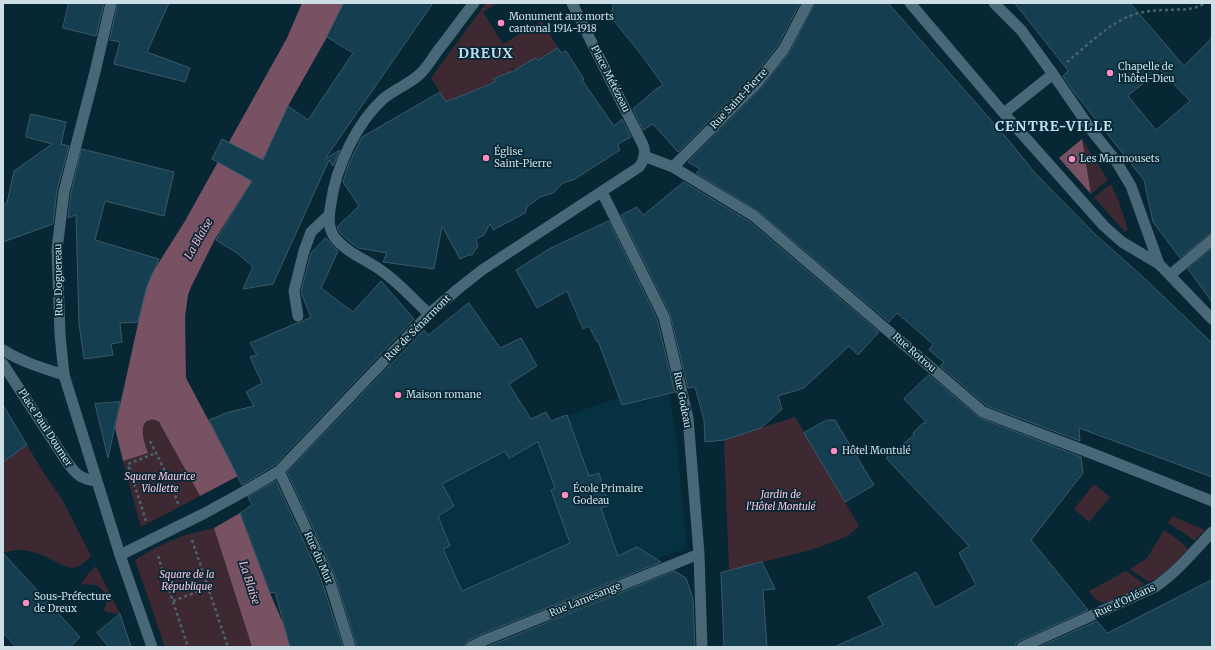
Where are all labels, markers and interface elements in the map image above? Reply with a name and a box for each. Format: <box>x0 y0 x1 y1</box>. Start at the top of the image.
place label: Monument aux morts cantonal 1914-1918 <box>509 11 614 34</box>
marker: Monument aux morts cantonal 1914-1918 <box>496 18 506 28</box>
street label: Place Métézeau <box>588 44 632 114</box>
district label: DREUX <box>458 46 514 62</box>
place label: Chapelle de l’hôtel-Dieu <box>1118 61 1175 84</box>
street label: Rue Saint-Pierre <box>708 66 770 132</box>
marker: Chapelle de l’hôtel-Dieu <box>1105 68 1115 78</box>
district label: CENTRE-VILLE <box>995 119 1113 135</box>
place label: Église Saint-Pierre <box>494 146 552 170</box>
marker: Église Saint-Pierre <box>481 153 491 163</box>
place label: Les Marmousets <box>1080 153 1160 165</box>
marker: Les Marmousets <box>1067 154 1077 164</box>
water label: La Blaise <box>182 216 216 262</box>
street label: Rue Doguereau <box>52 244 66 316</box>
street label: Rue de Sénarmont <box>383 293 453 363</box>
street label: Rue Rotrou <box>890 331 938 375</box>
street label: Rue Godeau <box>671 371 693 429</box>
street label: Place Paul Doumer <box>15 387 75 469</box>
place label: Maison romane <box>406 389 481 401</box>
marker: Maison romane <box>393 390 403 400</box>
place label: Hôtel Montulé <box>842 445 911 457</box>
marker: Hôtel Montulé <box>829 446 839 456</box>
park label: Square Maurice Viollette <box>125 471 195 494</box>
place label: École Primaire Godeau <box>573 483 643 506</box>
park label: Jardin de l'Hôtel Montulé <box>746 489 816 512</box>
marker: École Primaire Godeau <box>560 490 570 500</box>
street label: Rue du Mur <box>301 530 335 586</box>
water label: La Blaise <box>236 560 262 606</box>
park label: Square de la République <box>159 569 215 592</box>
street label: Rue Lamesange <box>548 580 622 620</box>
street label: Rue d'Orléans <box>1093 582 1157 620</box>
place label: Sous-Préfecture de Dreux <box>34 591 111 614</box>
marker: Sous-Préfecture de Dreux <box>21 598 31 608</box>

